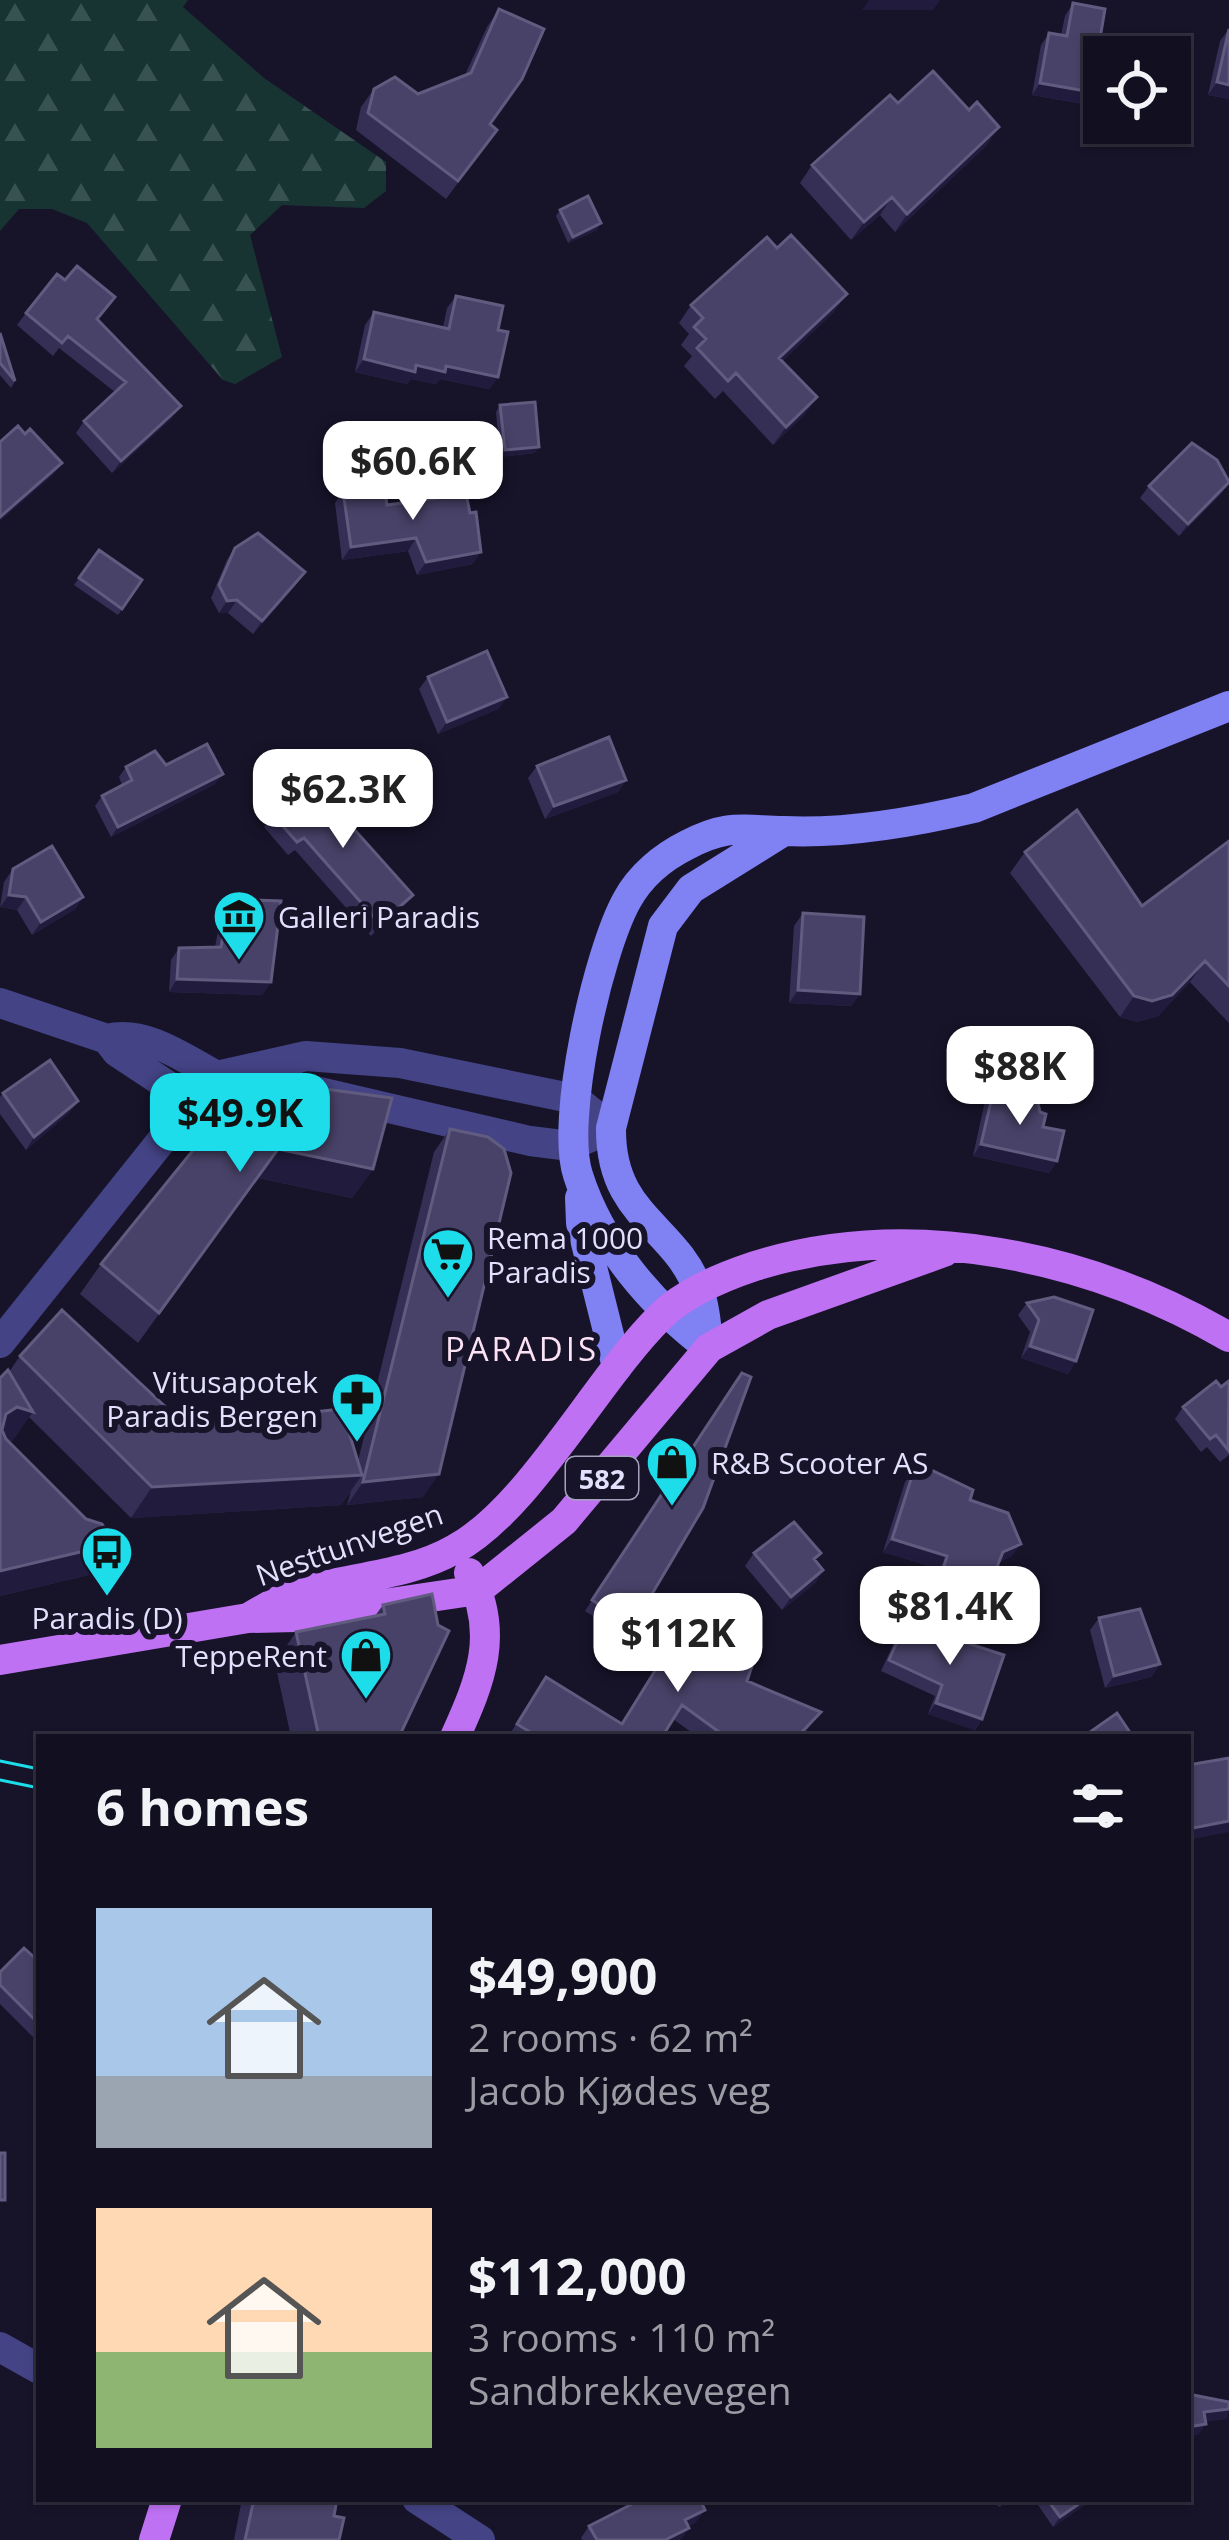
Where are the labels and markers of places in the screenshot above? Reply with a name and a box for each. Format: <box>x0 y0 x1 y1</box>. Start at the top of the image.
pin: $60.6K <box>315 421 511 523</box>
pin: $62.3K <box>245 749 441 851</box>
museum icon: Galleri Paradis <box>211 888 267 962</box>
place label: Galleri Paradis <box>278 896 480 937</box>
pin: $88K <box>949 1026 1091 1128</box>
pin: $49.9K <box>142 1073 338 1175</box>
place label: Rema 1000 Paradis <box>487 1217 643 1292</box>
supermarket icon: Rema 1000 Paradis <box>420 1226 476 1300</box>
place label: Vitusapotek Paradis Bergen <box>106 1361 318 1436</box>
pharmacy icon: Vitusapotek Paradis Bergen <box>329 1370 385 1444</box>
shop icon: R&B Scooter AS <box>644 1434 700 1508</box>
place label: R&B Scooter AS <box>711 1442 928 1483</box>
bus stop icon: Paradis (D) <box>79 1524 135 1598</box>
pin: $81.4K <box>852 1566 1048 1668</box>
pin: $112K <box>594 1593 762 1695</box>
place label: Paradis (D) <box>31 1597 183 1638</box>
shop icon: TeppeRent <box>338 1627 394 1701</box>
place label: TeppeRent <box>176 1635 327 1676</box>

